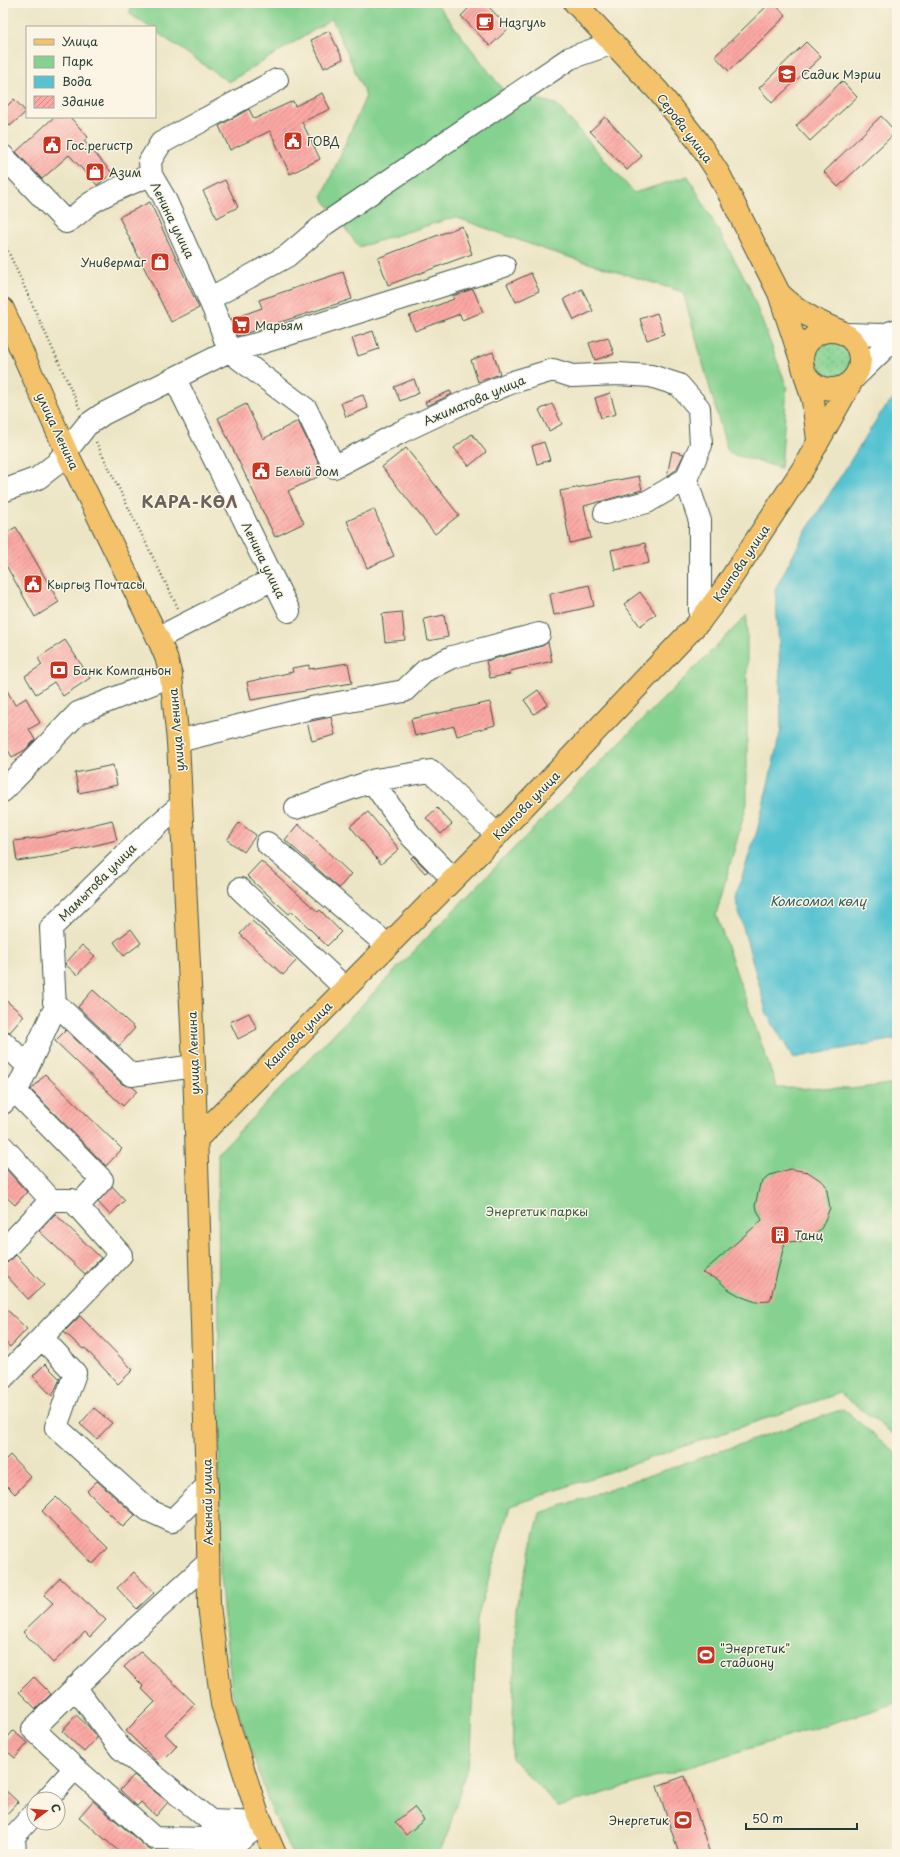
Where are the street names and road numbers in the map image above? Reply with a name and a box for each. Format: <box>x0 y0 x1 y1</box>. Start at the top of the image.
street label: Серова улица <box>653 89 717 167</box>
street label: Ленина улица <box>147 179 200 262</box>
street label: Ажиматова улица <box>420 370 528 430</box>
street label: улица Ленина <box>32 389 84 473</box>
street label: Ленина улица <box>238 519 291 602</box>
street label: Каипова улица <box>709 520 774 605</box>
street label: улица Ленина <box>163 687 189 772</box>
street label: Каипова улица <box>488 766 564 843</box>
street label: Мамытова улица <box>54 839 140 925</box>
street label: Каипова улица <box>260 997 336 1073</box>
street label: улица Ленина <box>183 1011 203 1095</box>
street label: Акынай улица <box>197 1458 217 1545</box>

